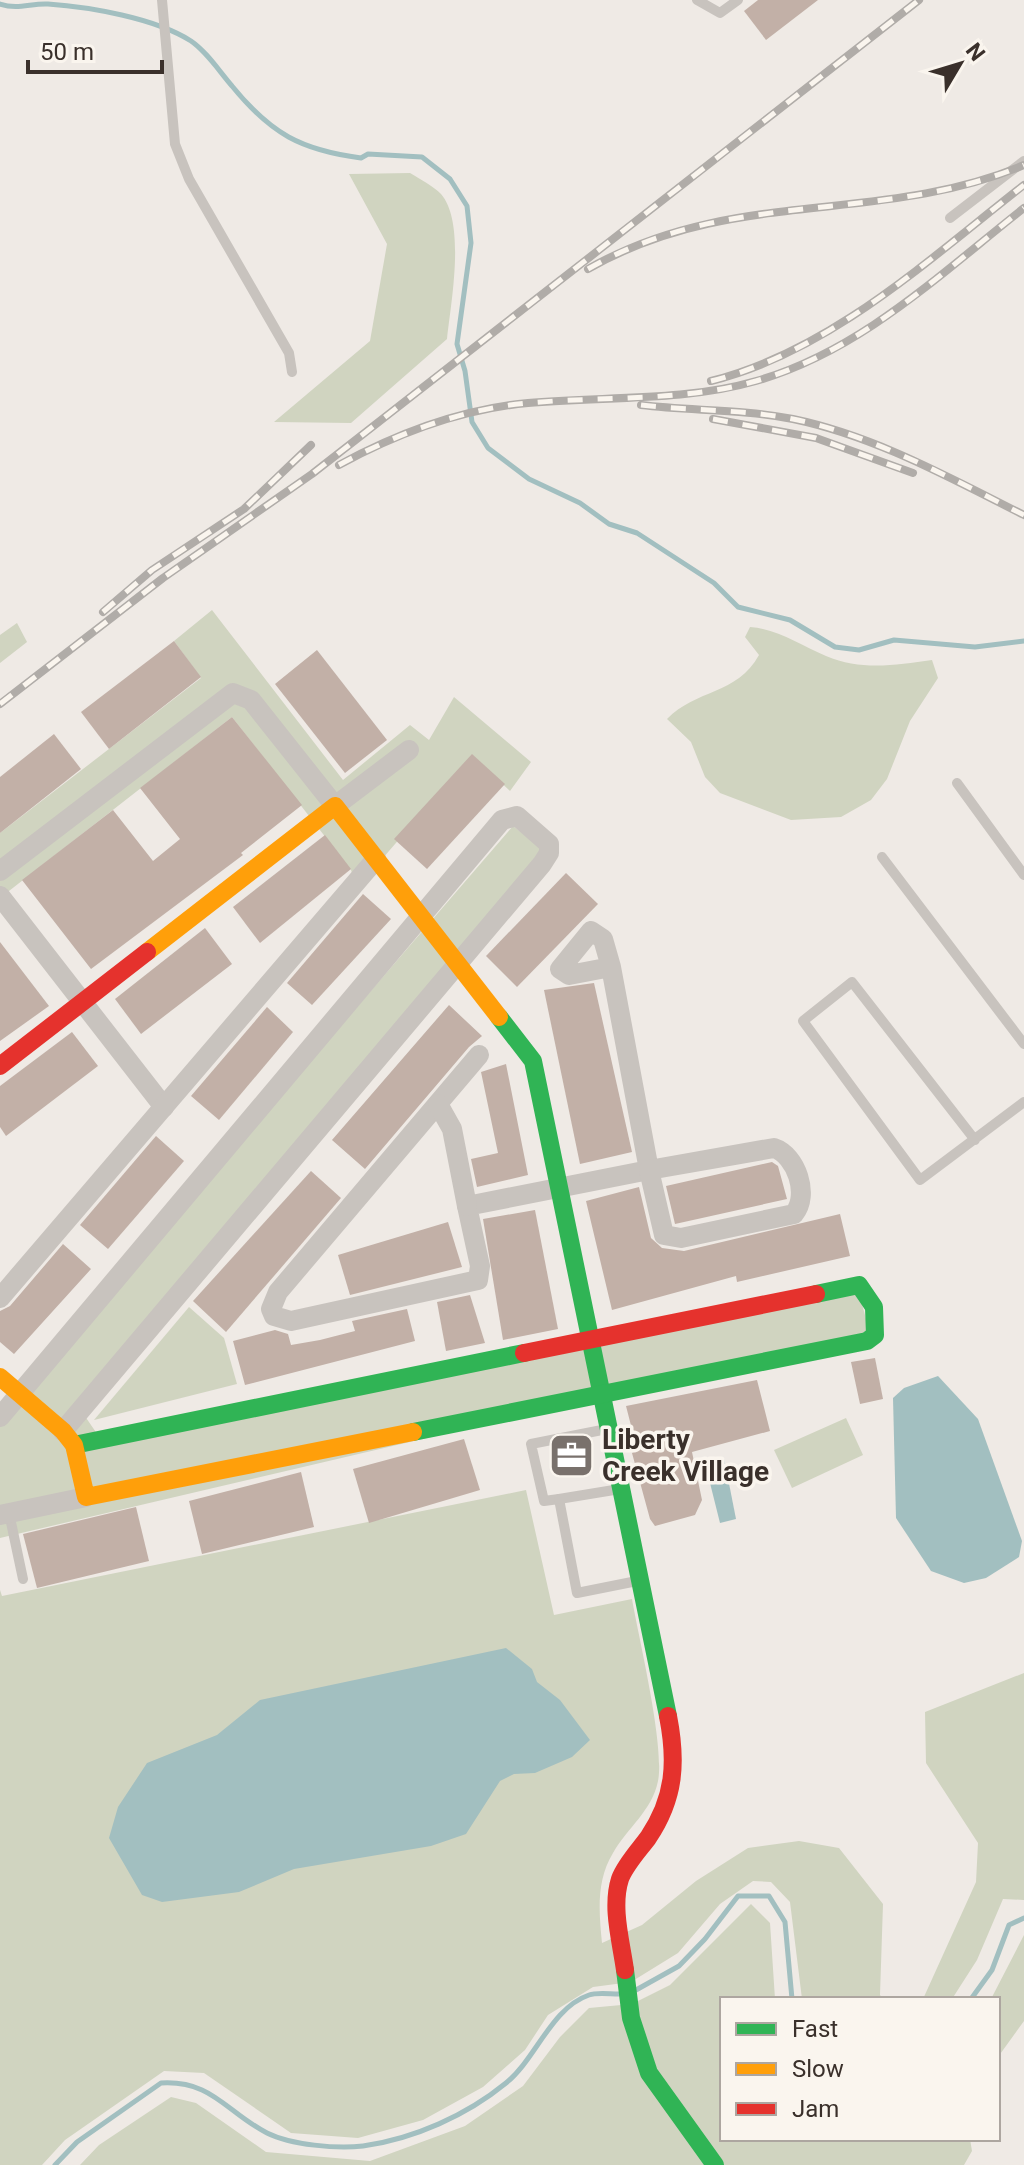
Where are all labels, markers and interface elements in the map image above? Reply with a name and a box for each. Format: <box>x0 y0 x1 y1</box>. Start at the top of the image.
scale bar <box>28 24 162 74</box>
north arrow <box>920 24 1000 104</box>
text: 50 m <box>40 38 94 66</box>
text: N <box>961 38 990 66</box>
place label: Liberty Creek Village <box>602 1423 769 1488</box>
office icon: Liberty Creek Village <box>547 1431 595 1479</box>
legend <box>720 1997 1000 2141</box>
text: Fast <box>792 2015 838 2043</box>
text: Slow <box>792 2055 844 2083</box>
text: Jam <box>792 2095 839 2123</box>

